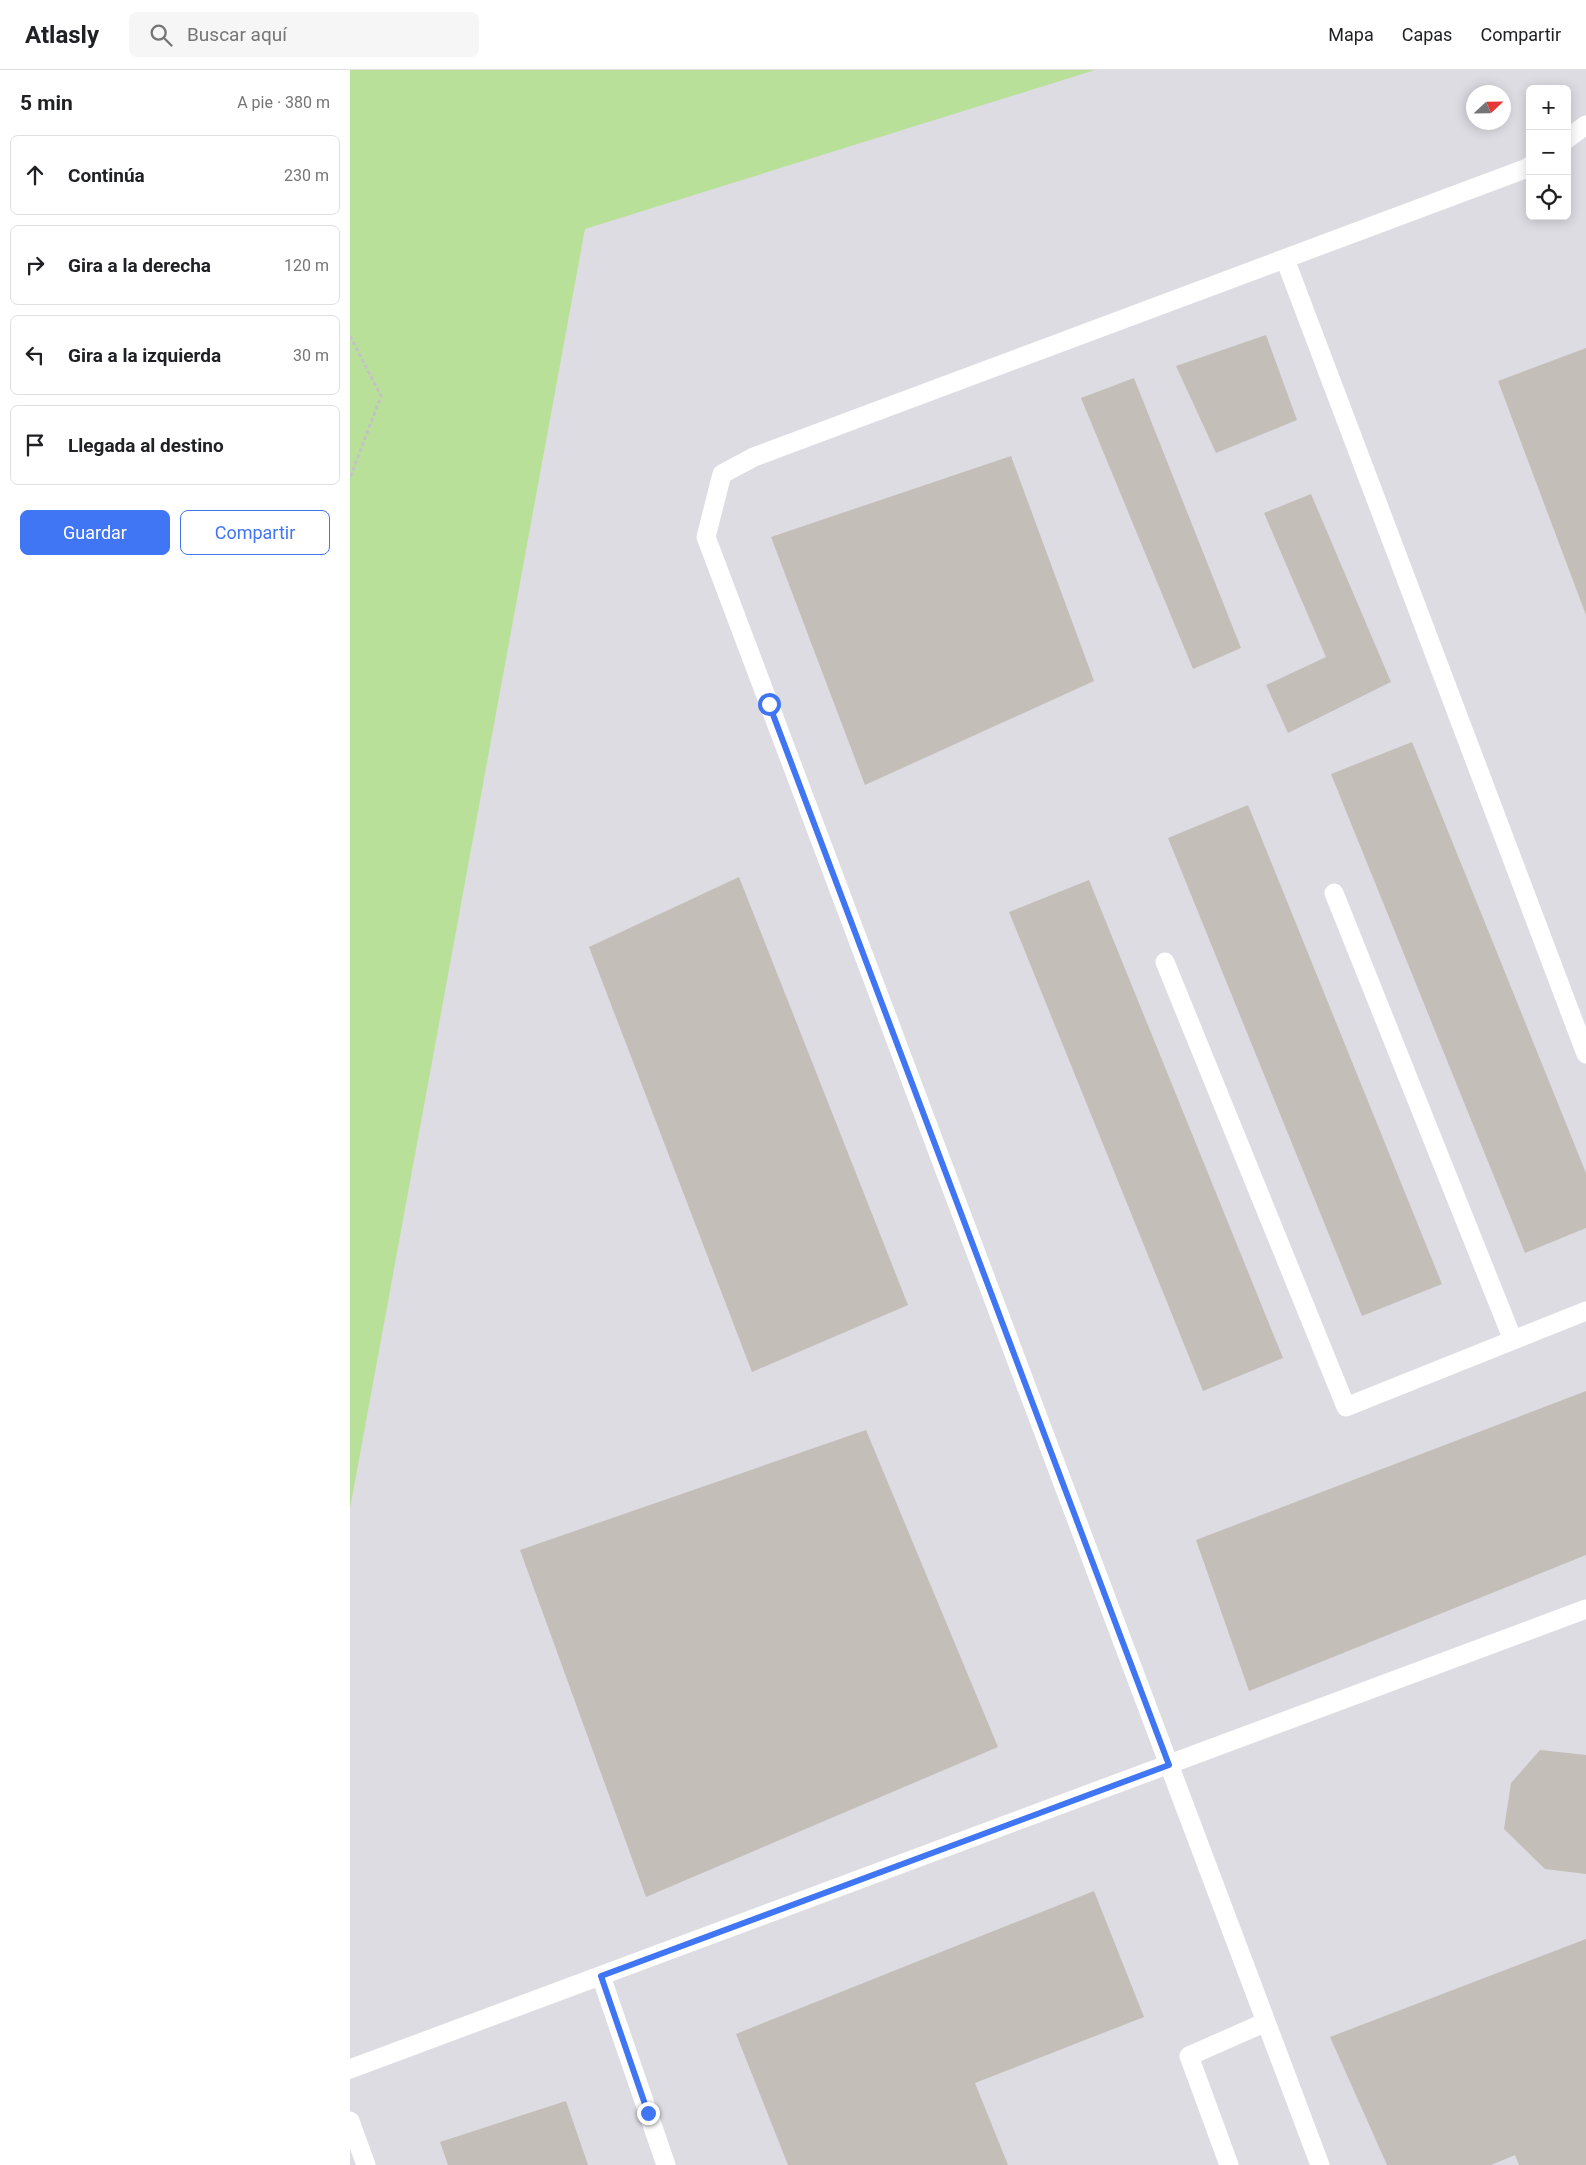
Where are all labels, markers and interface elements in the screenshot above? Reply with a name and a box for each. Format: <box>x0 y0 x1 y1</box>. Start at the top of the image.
search box <box>129 12 479 57</box>
text: Atlasly <box>25 21 99 49</box>
icon: search <box>147 21 175 49</box>
text: Buscar aquí <box>187 23 287 46</box>
text: Mapa <box>1328 24 1374 45</box>
text: Capas <box>1402 24 1452 45</box>
text: Compartir <box>1480 24 1561 45</box>
north arrow <box>1466 85 1511 130</box>
map controls <box>1526 85 1571 220</box>
button: + <box>1526 85 1571 130</box>
text: 5 min <box>20 91 73 115</box>
text: A pie · 380 m <box>237 93 330 112</box>
button: − <box>1526 130 1571 175</box>
icon: ahead <box>21 161 49 189</box>
text: Continúa <box>68 164 145 187</box>
text: 230 m <box>284 166 329 185</box>
button: locate <box>1526 175 1571 220</box>
icon: right <box>21 251 49 279</box>
text: Gira a la derecha <box>68 254 211 277</box>
text: 120 m <box>284 256 329 275</box>
icon: left <box>21 341 49 369</box>
text: Gira a la izquierda <box>68 344 221 367</box>
text: 30 m <box>293 346 329 365</box>
icon: arrive <box>21 431 49 459</box>
text: Llegada al destino <box>68 434 224 457</box>
button: Guardar <box>20 510 170 555</box>
button: Compartir <box>180 510 330 555</box>
route start <box>758 693 781 716</box>
route end <box>637 2102 660 2125</box>

